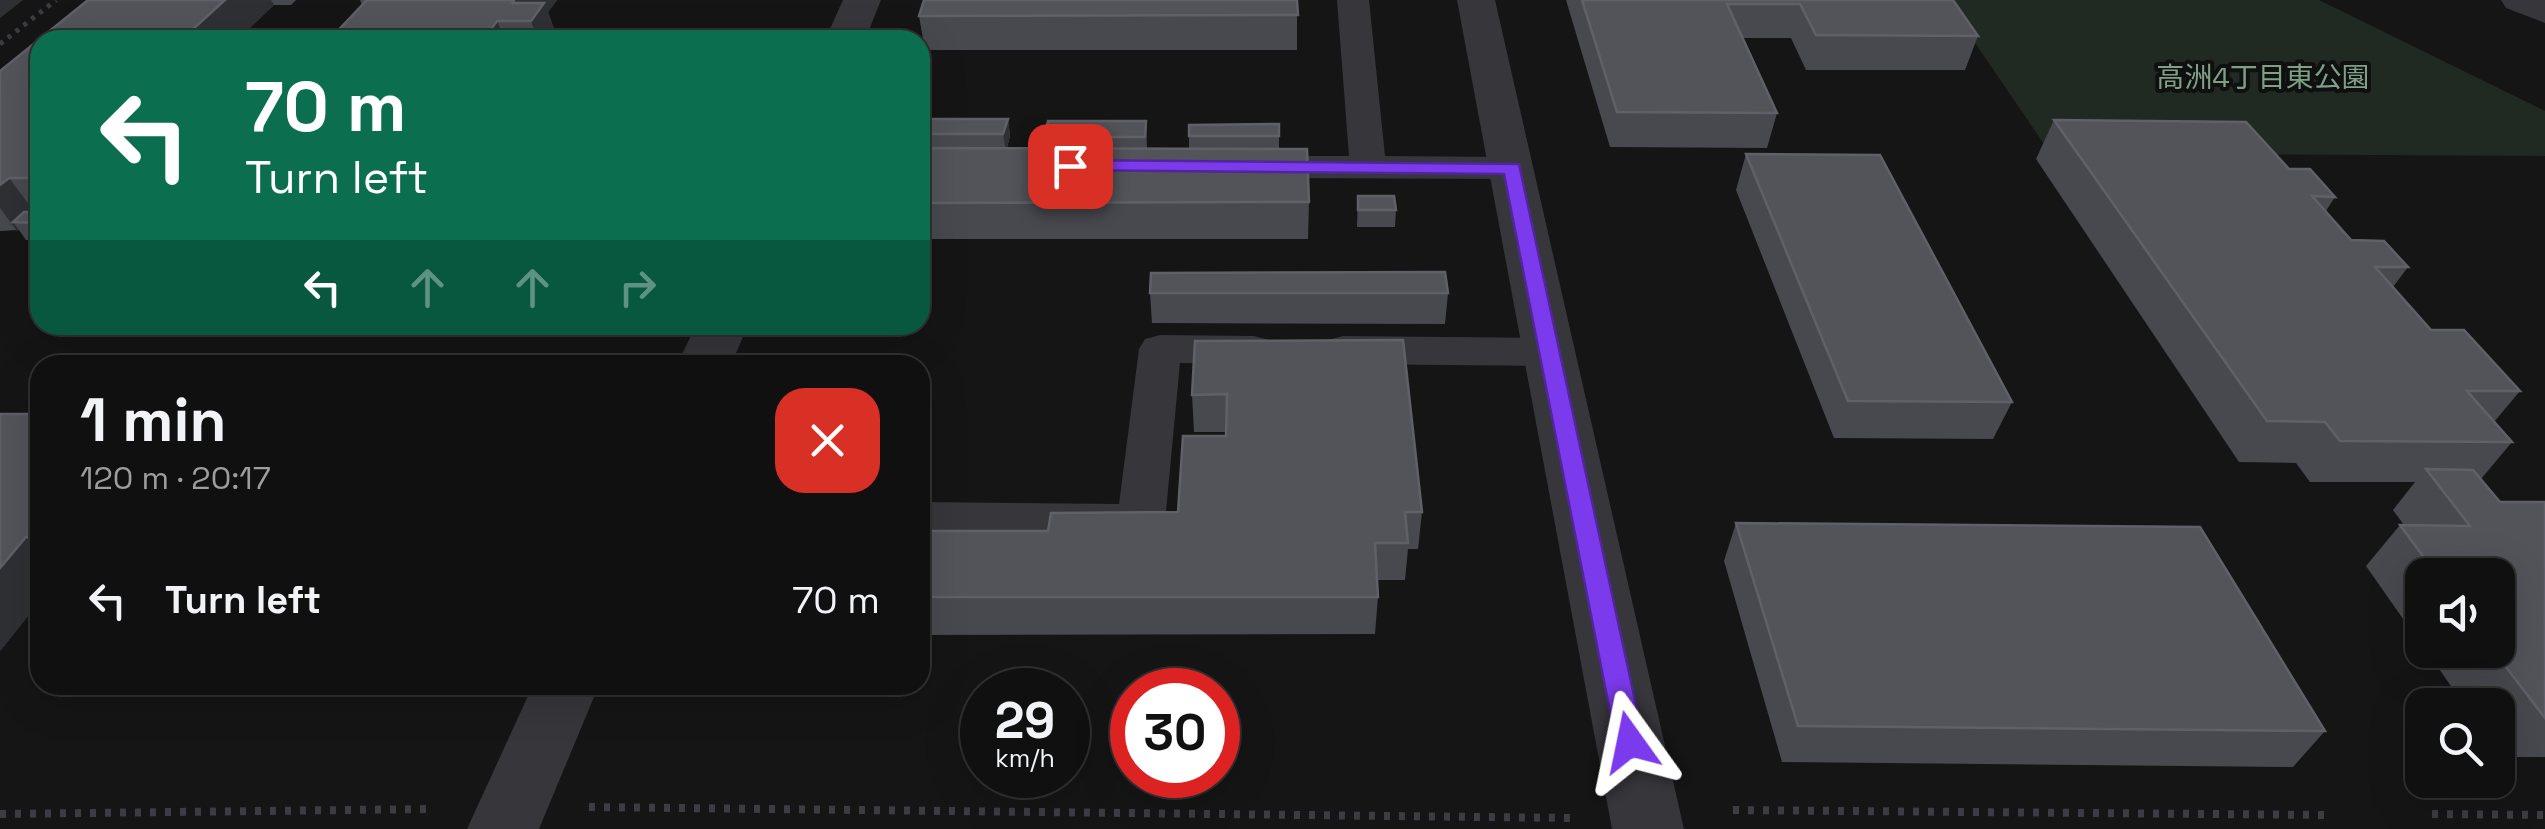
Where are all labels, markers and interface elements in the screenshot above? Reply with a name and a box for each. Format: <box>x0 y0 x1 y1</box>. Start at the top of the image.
park label: 高洲4丁目東公園 <box>2156 59 2370 95</box>
text: 70 m <box>245 62 406 151</box>
icon: left <box>80 70 210 200</box>
pin <box>1028 124 1113 209</box>
icon: arrive <box>1043 139 1098 194</box>
text: Turn left <box>245 149 428 206</box>
icon: left <box>295 260 350 315</box>
icon: ahead <box>400 260 455 315</box>
icon: ahead <box>505 260 560 315</box>
icon: right <box>610 260 665 315</box>
text: 1 min <box>80 382 227 459</box>
button: close <box>775 388 880 493</box>
text: 120 m · 20:17 <box>80 458 271 498</box>
map controls <box>2405 558 2515 798</box>
button: sound <box>2405 558 2515 668</box>
icon: left <box>80 573 135 628</box>
text: Turn left <box>165 576 321 624</box>
text: 70 m <box>792 576 880 624</box>
speed limit sign: 30 <box>1110 668 1240 798</box>
button: search <box>2405 688 2515 798</box>
text: 29 <box>995 689 1055 753</box>
position arrow <box>1578 690 1682 794</box>
text: km/h <box>995 742 1055 774</box>

